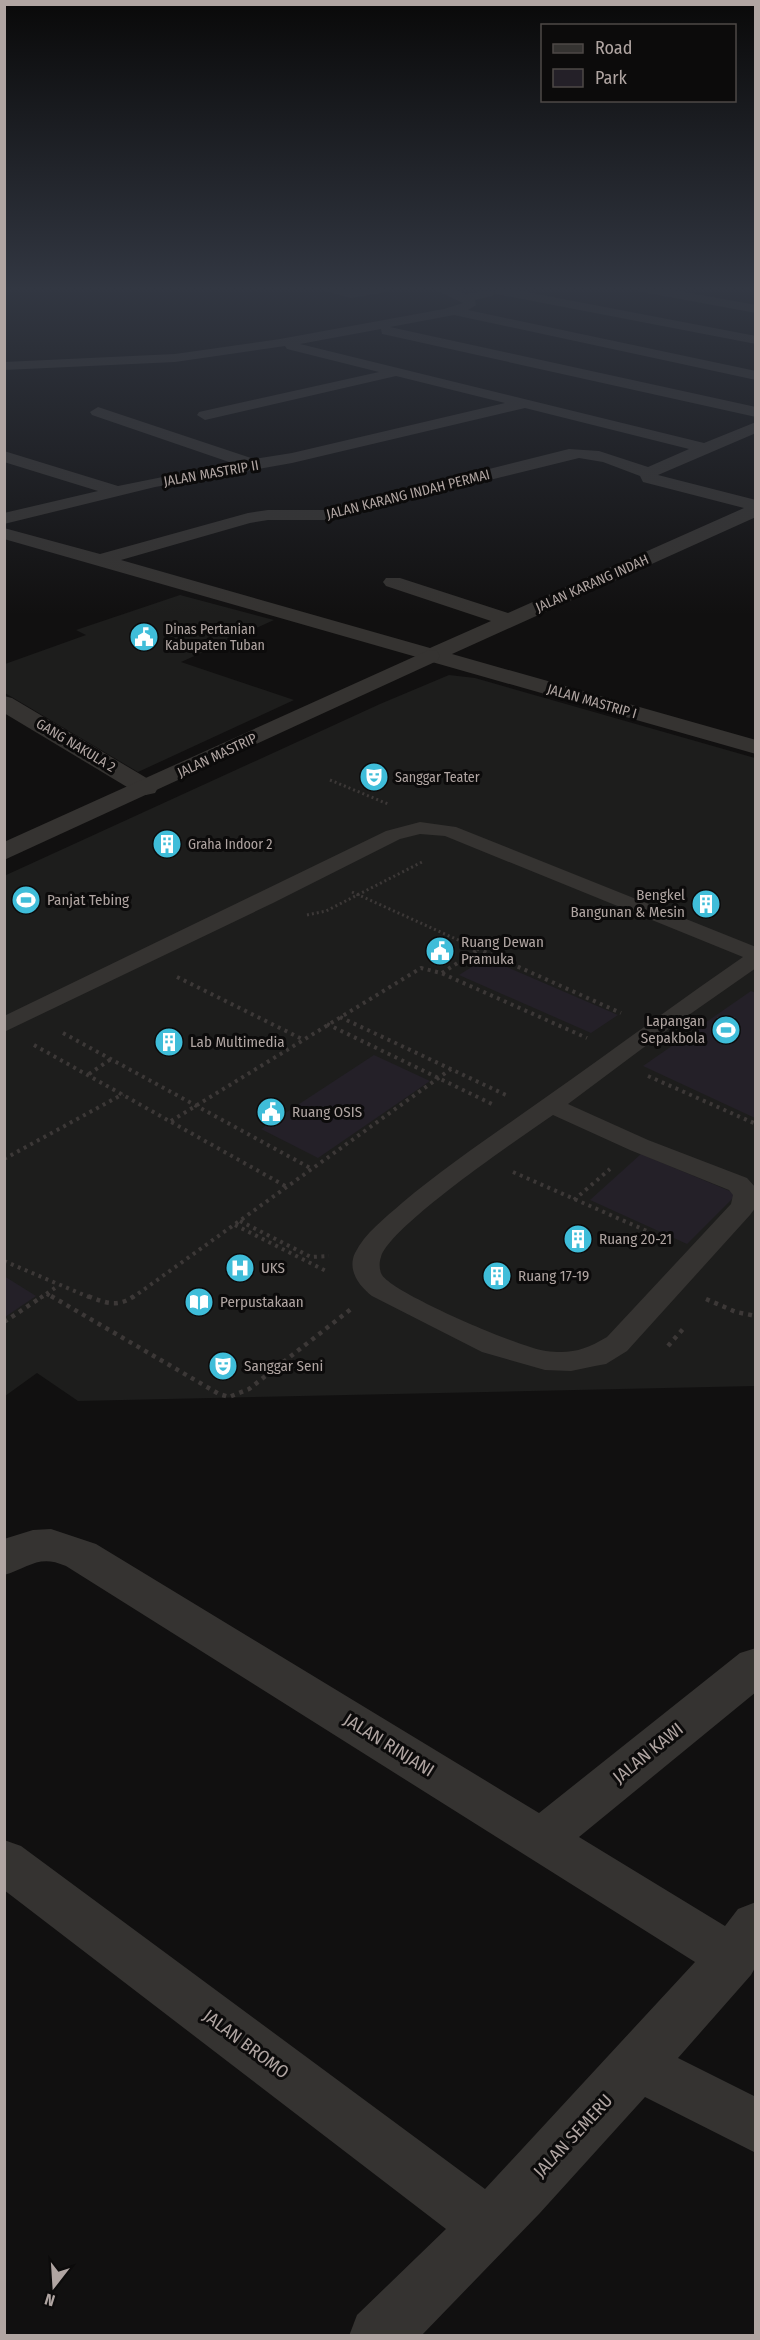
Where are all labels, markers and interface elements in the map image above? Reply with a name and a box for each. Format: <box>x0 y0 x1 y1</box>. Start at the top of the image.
legend <box>541 24 736 102</box>
text: Road <box>595 37 632 59</box>
text: Park <box>595 67 628 89</box>
street label: JALAN MASTRIP II <box>162 457 260 490</box>
street label: JALAN KARANG INDAH PERMAI <box>325 466 492 523</box>
street label: JALAN KARANG INDAH <box>533 551 651 616</box>
public building icon: Dinas Pertanian Kabupaten Tuban <box>128 621 160 653</box>
place label: Dinas Pertanian Kabupaten Tuban <box>165 621 265 654</box>
street label: JALAN MASTRIP I <box>545 681 639 722</box>
street label: GANG NAKULA 2 <box>33 715 119 776</box>
street label: JALAN MASTRIP <box>175 730 260 781</box>
theatre icon: Sanggar Teater <box>358 761 390 793</box>
place label: Sanggar Teater <box>395 769 480 786</box>
building icon: Graha Indoor 2 <box>151 828 183 860</box>
place label: Graha Indoor 2 <box>188 836 273 853</box>
sports icon: Panjat Tebing <box>10 884 42 916</box>
place label: Bengkel Bangunan & Mesin <box>570 886 685 921</box>
building icon: Bengkel Bangunan & Mesin <box>690 888 722 920</box>
place label: Panjat Tebing <box>47 891 129 909</box>
place label: Ruang Dewan Pramuka <box>461 933 544 968</box>
public building icon: Ruang Dewan Pramuka <box>424 935 456 967</box>
place label: Lapangan Sepakbola <box>641 1012 705 1047</box>
sports icon: Lapangan Sepakbola <box>710 1014 742 1046</box>
building icon: Lab Multimedia <box>153 1026 185 1058</box>
place label: Lab Multimedia <box>190 1033 285 1051</box>
public building icon: Ruang OSIS <box>255 1096 287 1128</box>
place label: Ruang OSIS <box>292 1103 362 1121</box>
building icon: Ruang 20-21 <box>562 1223 594 1255</box>
place label: Ruang 20-21 <box>599 1230 672 1248</box>
hospital icon: UKS <box>224 1252 256 1284</box>
place label: UKS <box>261 1259 285 1277</box>
building icon: Ruang 17-19 <box>481 1260 513 1292</box>
place label: Ruang 17-19 <box>518 1267 589 1285</box>
library icon: Perpustakaan <box>183 1286 215 1318</box>
place label: Perpustakaan <box>220 1293 304 1311</box>
theatre icon: Sanggar Seni <box>207 1350 239 1382</box>
place label: Sanggar Seni <box>244 1357 323 1375</box>
street label: JALAN RINJANI <box>340 1709 438 1781</box>
street label: JALAN KAWI <box>608 1718 688 1788</box>
street label: JALAN BROMO <box>199 2005 293 2083</box>
street label: JALAN SEMERU <box>529 2090 617 2182</box>
north arrow <box>24 2256 84 2316</box>
text: N <box>42 2289 57 2310</box>

